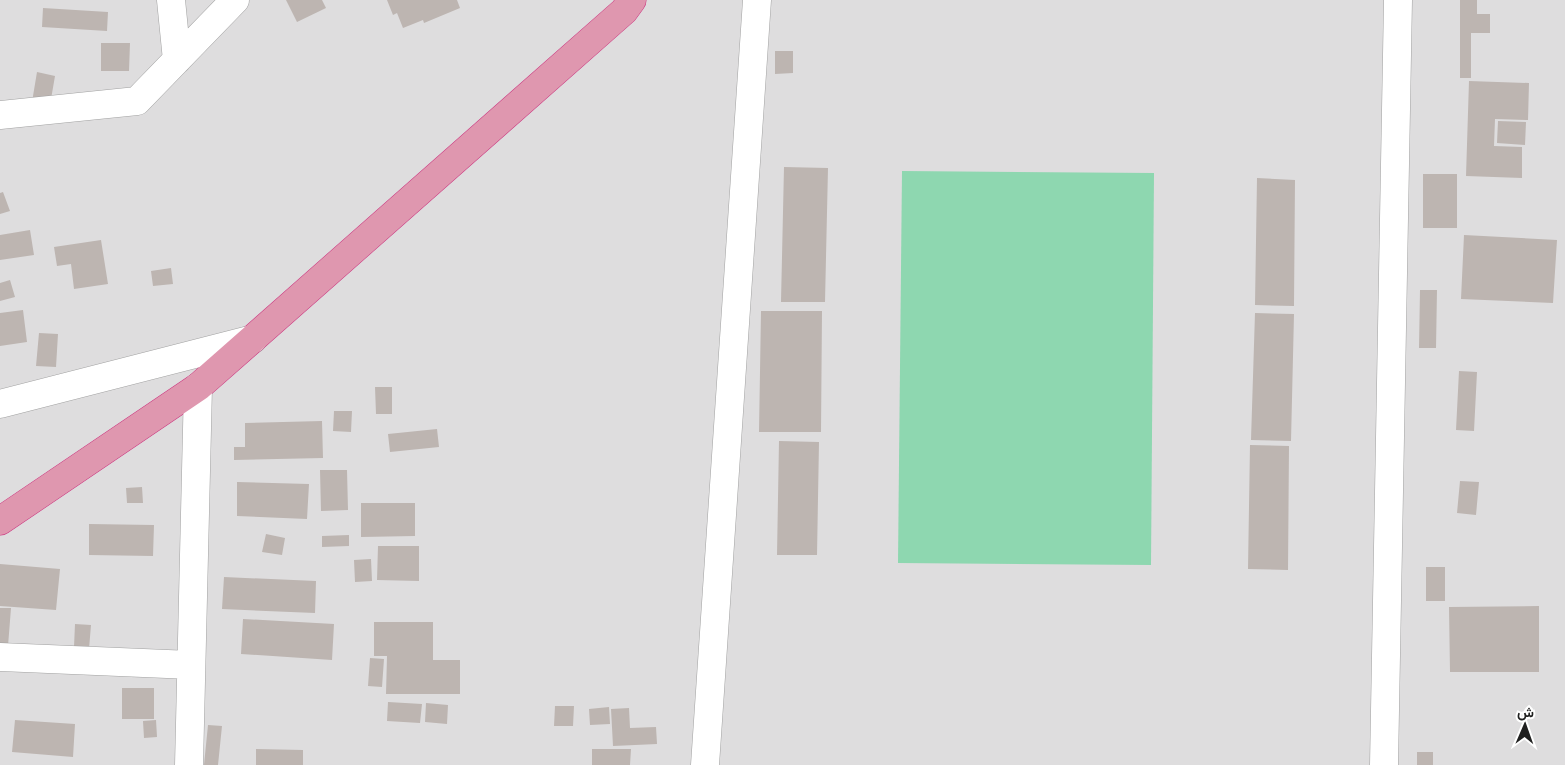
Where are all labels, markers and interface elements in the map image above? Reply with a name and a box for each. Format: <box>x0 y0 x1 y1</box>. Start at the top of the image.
north arrow <box>1500 700 1550 750</box>
text: ش <box>1517 703 1534 721</box>

